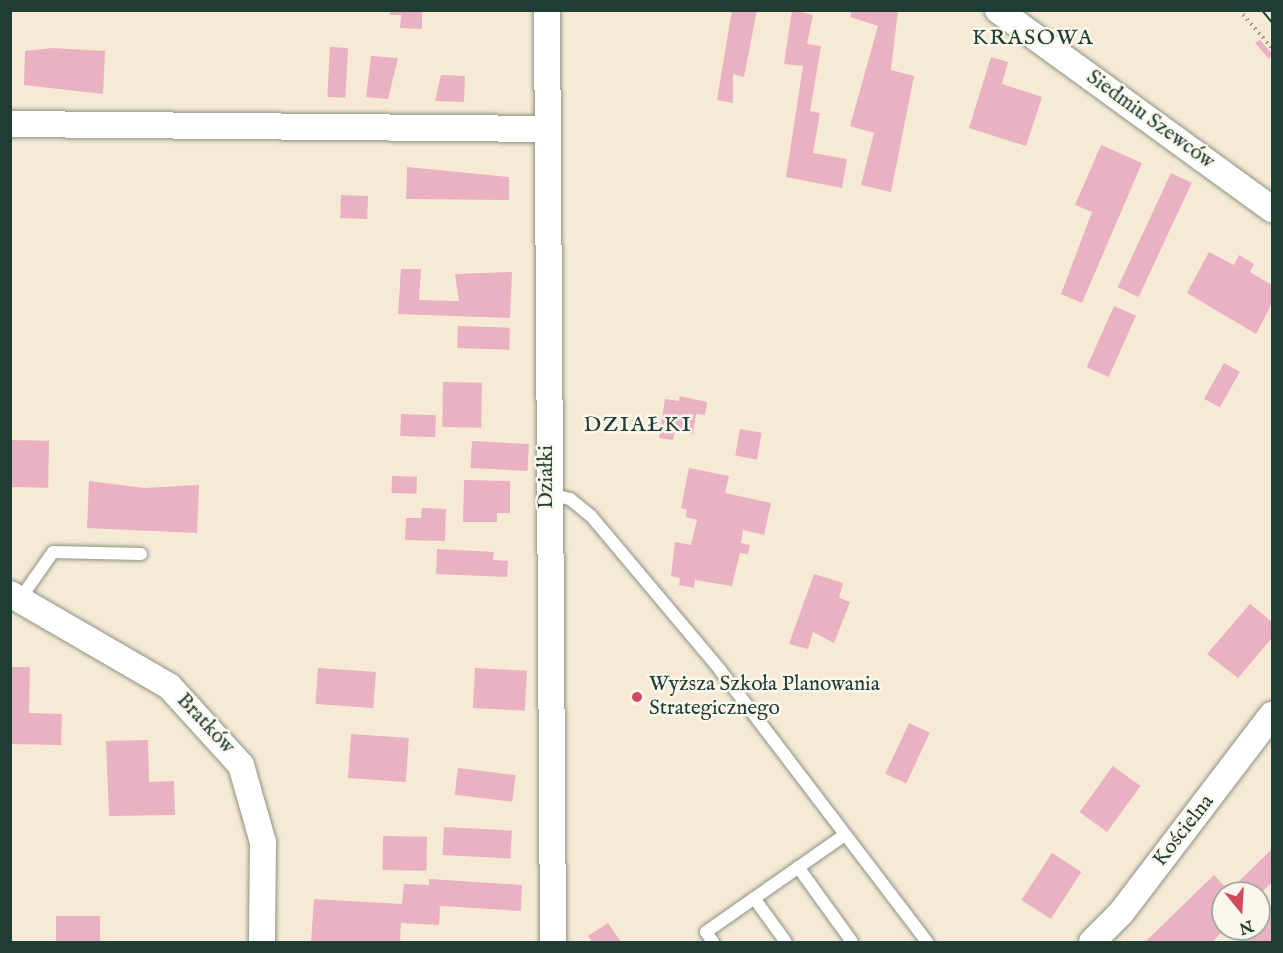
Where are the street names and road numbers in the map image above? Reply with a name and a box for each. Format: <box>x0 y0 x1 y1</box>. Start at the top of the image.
street label: Siedmiu Szewców <box>1081 65 1219 175</box>
street label: Działki <box>534 445 560 509</box>
street label: Bratków <box>171 688 239 760</box>
street label: Kościelna <box>1148 790 1220 872</box>

